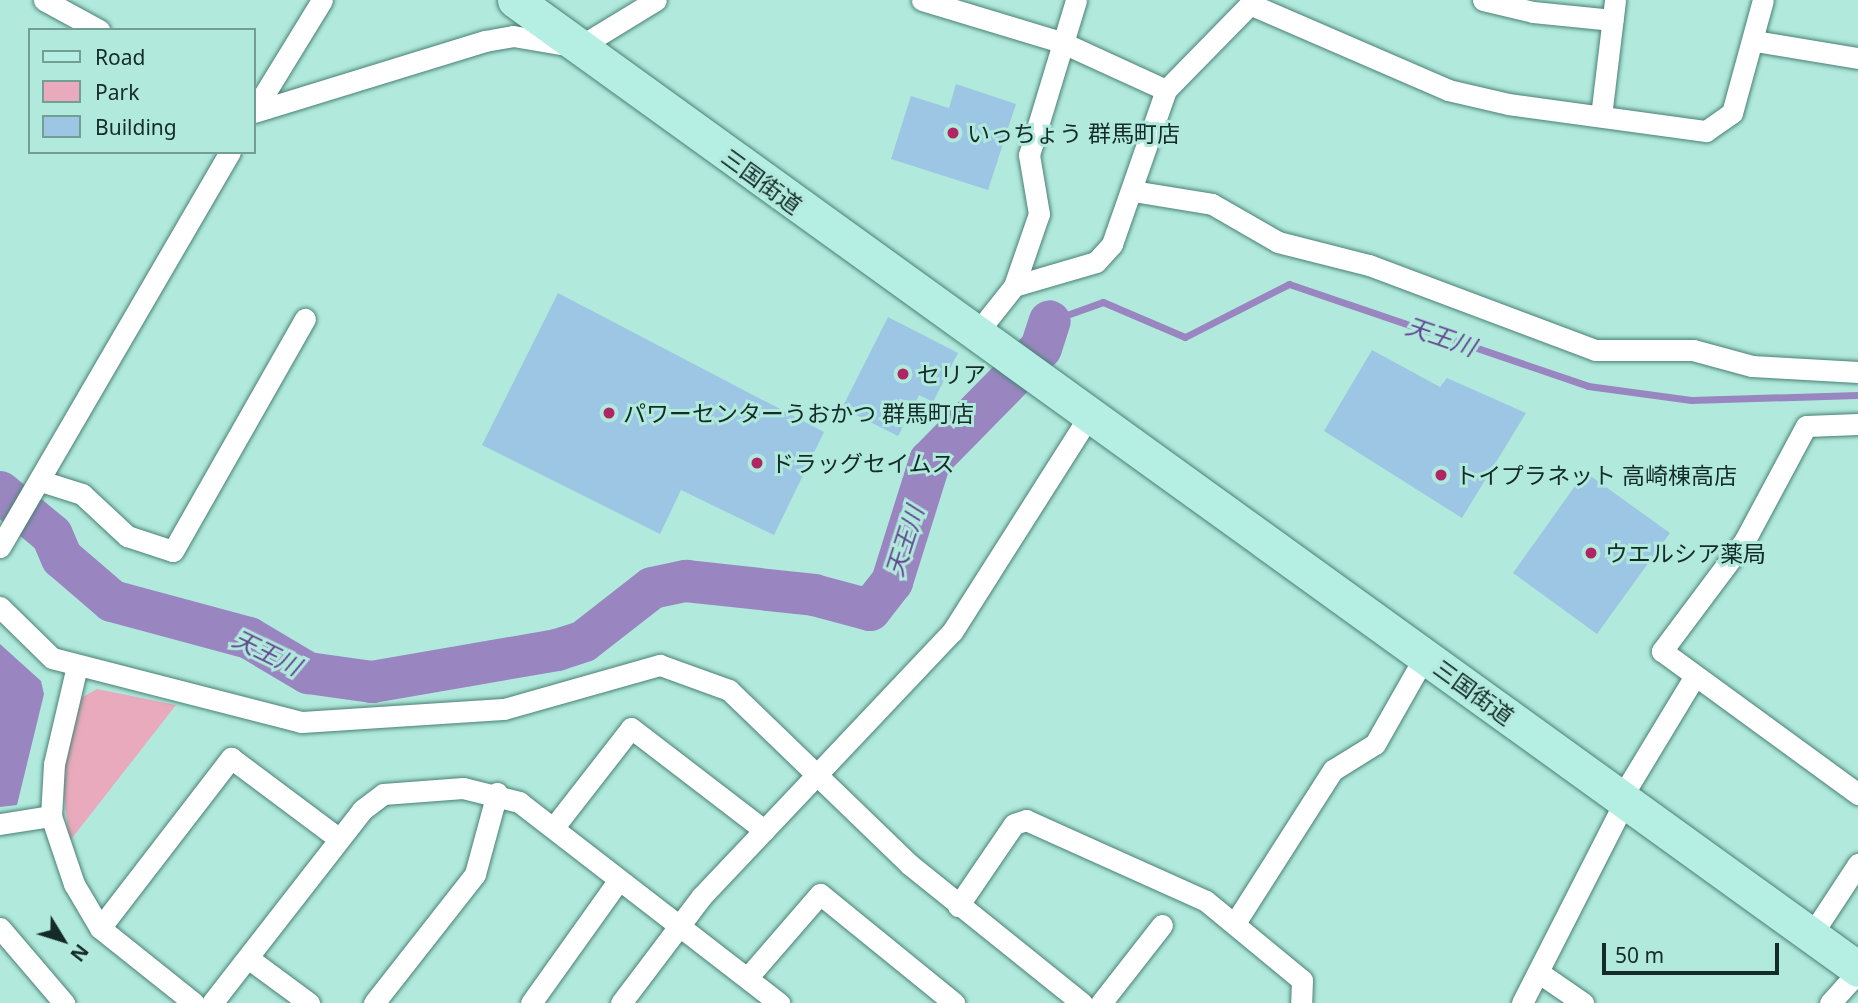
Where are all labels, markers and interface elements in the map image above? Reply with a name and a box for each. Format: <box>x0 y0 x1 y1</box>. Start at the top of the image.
legend <box>28 28 256 154</box>
text: Road <box>95 43 145 71</box>
text: Park <box>95 78 139 106</box>
text: Building <box>95 113 177 141</box>
place label: いっちょう 群馬町店 <box>967 119 1180 147</box>
marker: いっちょう 群馬町店 <box>945 125 961 141</box>
street label: 三国街道 <box>717 143 807 219</box>
water label: 天王川 <box>1402 311 1480 361</box>
place label: セリア <box>917 360 986 388</box>
marker: セリア <box>895 366 911 382</box>
place label: パワーセンターうおかつ 群馬町店 <box>623 399 974 427</box>
marker: パワーセンターうおかつ 群馬町店 <box>601 405 617 421</box>
place label: ドラッグセイムス <box>771 449 955 477</box>
marker: ドラッグセイムス <box>749 455 765 471</box>
place label: トイプラネット 高崎棟高店 <box>1455 461 1737 489</box>
marker: トイプラネット 高崎棟高店 <box>1433 467 1449 483</box>
water label: 天王川 <box>879 502 929 580</box>
place label: ウエルシア薬局 <box>1605 539 1766 567</box>
marker: ウエルシア薬局 <box>1583 545 1599 561</box>
water label: 天王川 <box>228 623 306 681</box>
street label: 三国街道 <box>1429 654 1519 730</box>
north arrow <box>28 905 98 975</box>
scale bar <box>1606 930 1783 974</box>
text: N <box>65 939 95 967</box>
text: 50 m <box>1615 941 1664 969</box>

